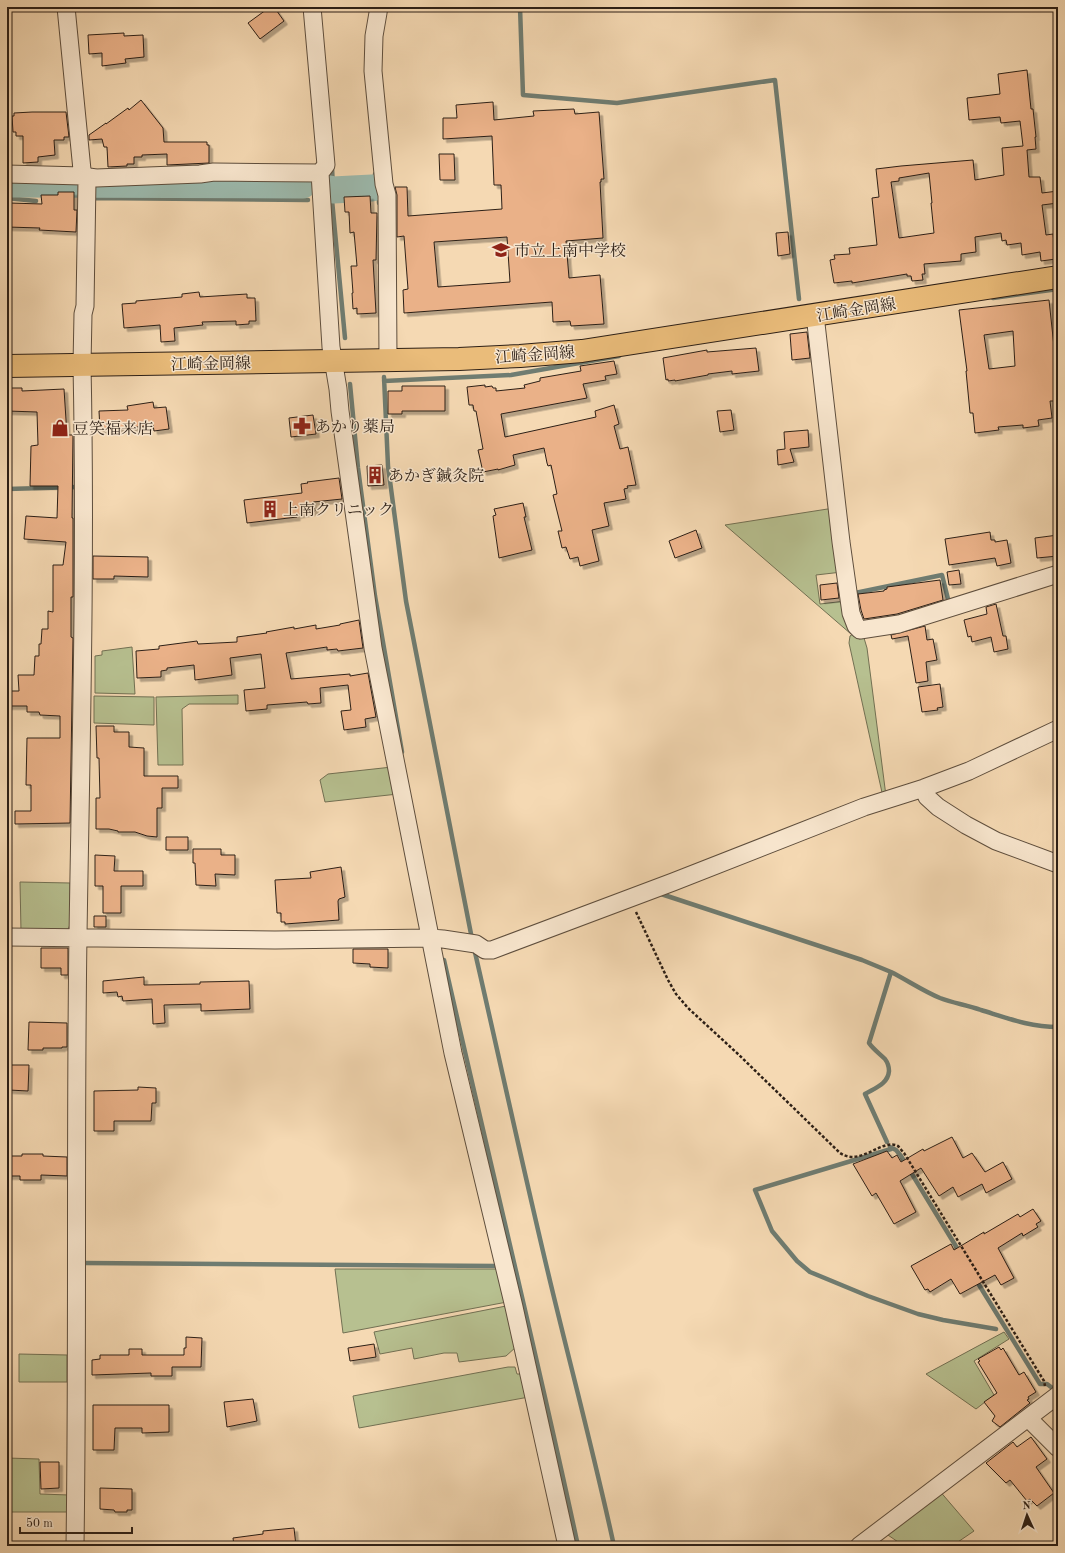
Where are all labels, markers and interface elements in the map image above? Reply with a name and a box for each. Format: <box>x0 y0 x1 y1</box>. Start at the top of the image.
school or university icon: 市立上南中学校 <box>491 240 511 260</box>
place label: 市立上南中学校 <box>514 242 626 260</box>
street label: 江崎金岡線 <box>815 295 897 325</box>
street label: 江崎金岡線 <box>495 343 576 367</box>
street label: 江崎金岡線 <box>171 354 251 374</box>
pharmacy icon: あかり薬局 <box>292 416 312 436</box>
shop icon: 豆笑福来店 <box>50 418 70 438</box>
place label: あかり薬局 <box>315 418 395 436</box>
place label: 豆笑福来店 <box>73 420 153 438</box>
building icon: あかぎ鍼灸院 <box>365 465 385 485</box>
place label: あかぎ鍼灸院 <box>388 467 484 485</box>
building icon: 上南クリニック <box>260 499 280 519</box>
place label: 上南クリニック <box>283 501 394 519</box>
north arrow <box>1007 1495 1047 1535</box>
text: N <box>1022 1501 1032 1512</box>
scale bar <box>20 1509 132 1535</box>
text: 50 m <box>26 1517 53 1530</box>

